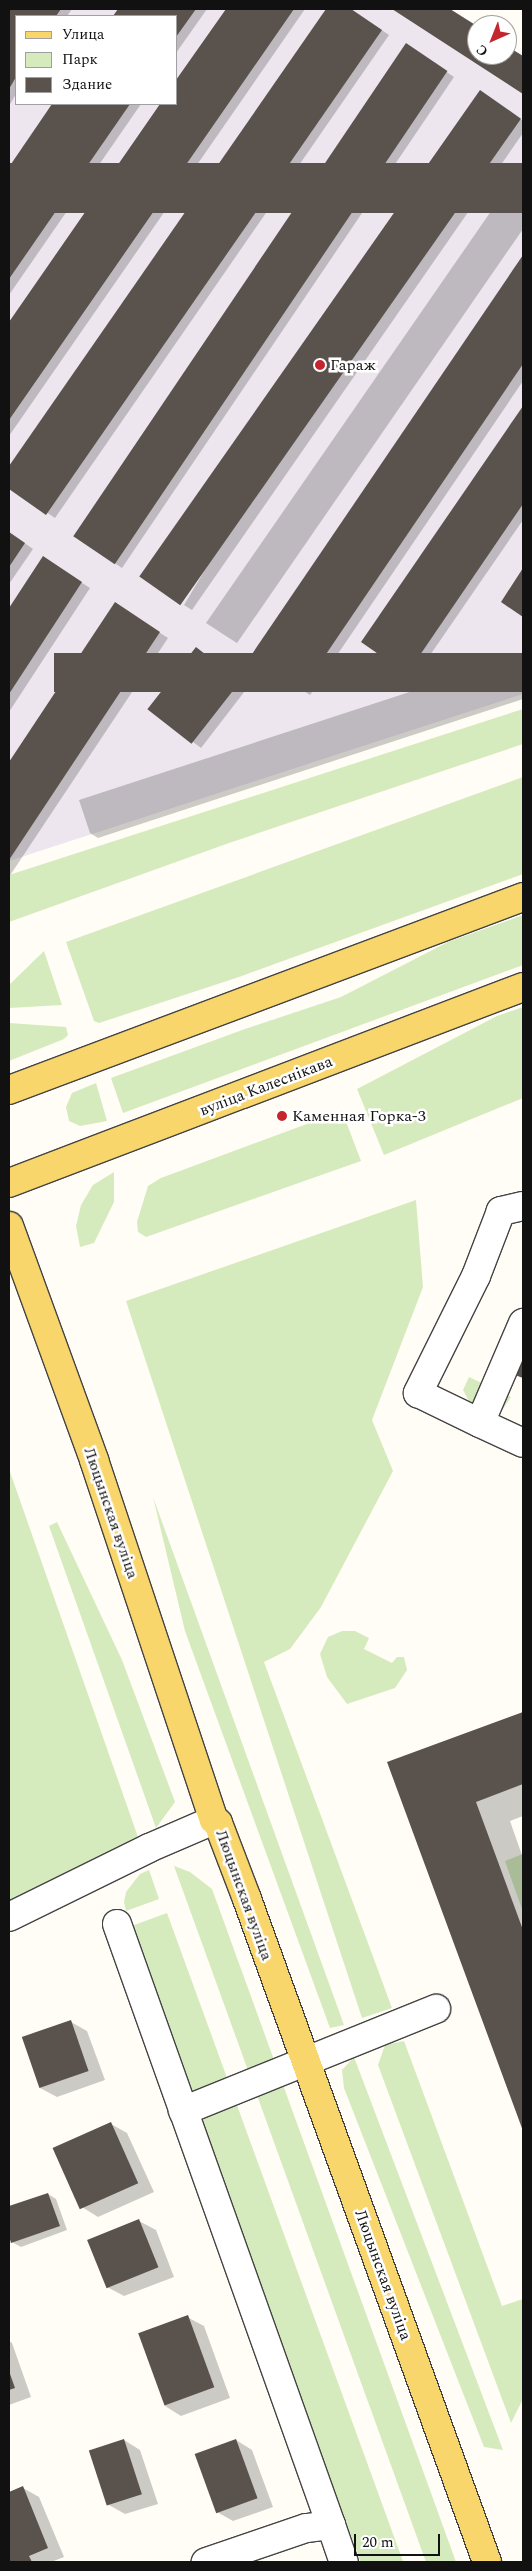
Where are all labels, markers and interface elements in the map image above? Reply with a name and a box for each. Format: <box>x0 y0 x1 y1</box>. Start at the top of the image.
legend <box>15 15 178 105</box>
north arrow <box>467 15 517 65</box>
text: Улица <box>62 23 104 46</box>
text: С <box>471 39 493 61</box>
text: Парк <box>62 48 98 71</box>
text: Здание <box>62 73 112 96</box>
place label: Гараж <box>330 355 376 375</box>
marker: Гараж <box>314 359 326 371</box>
street label: вуліца Калеснікава <box>197 1052 335 1120</box>
place label: Каменная Горка-3 <box>292 1106 426 1126</box>
marker: Каменная Горка-3 <box>276 1110 288 1122</box>
street label: Люцынская вуліца <box>80 1445 142 1581</box>
street label: Люцынская вуліца <box>211 1827 277 1963</box>
street label: Люцынская вуліца <box>350 2207 416 2343</box>
scale bar <box>357 2524 443 2556</box>
text: 20 m <box>362 2531 394 2554</box>

